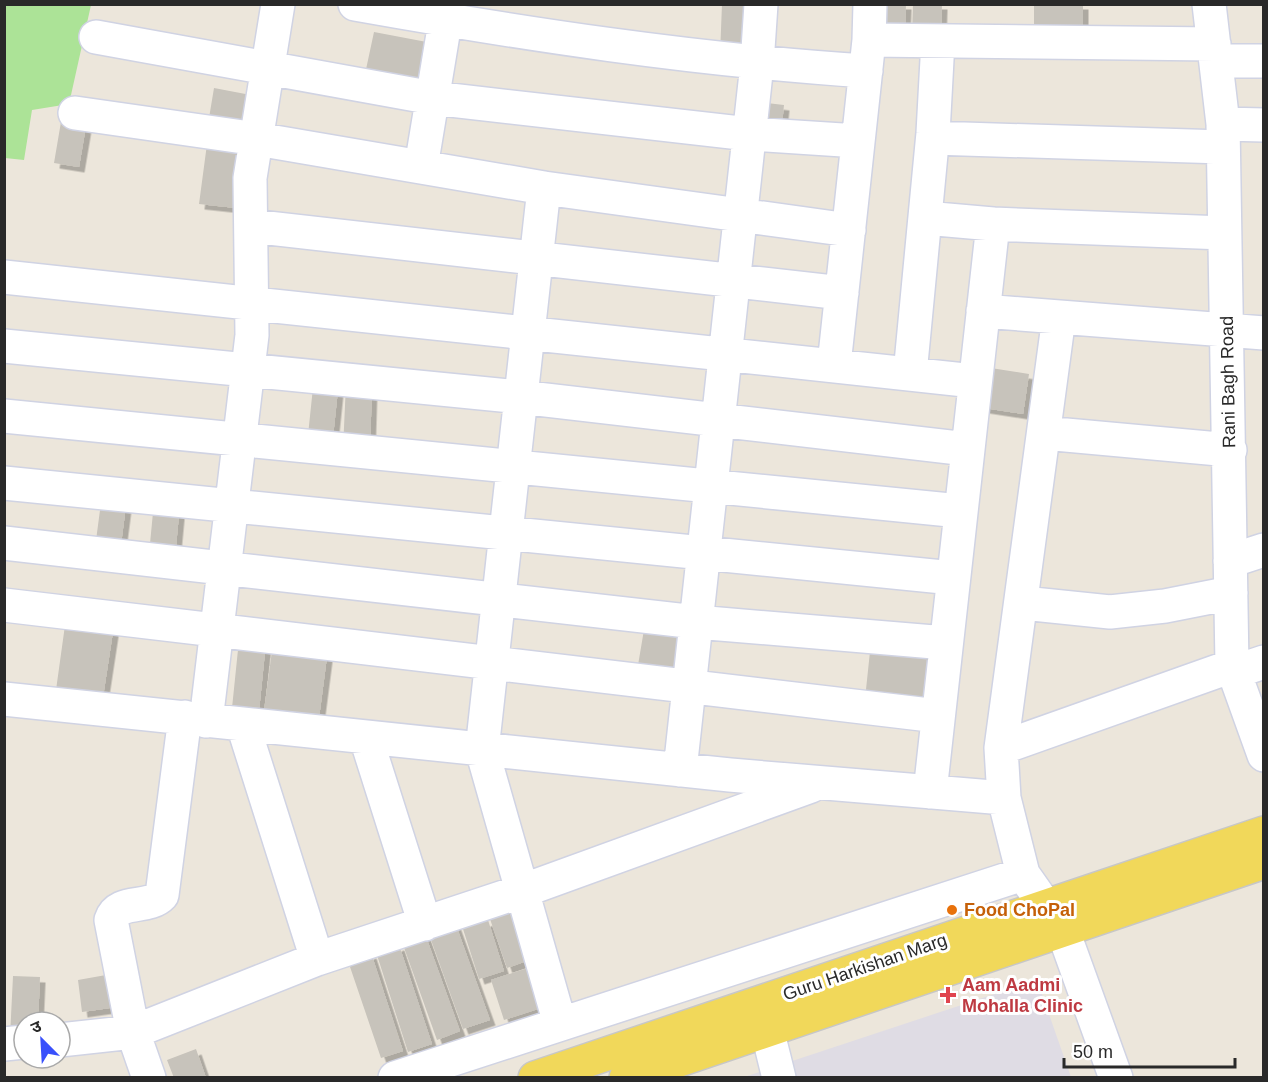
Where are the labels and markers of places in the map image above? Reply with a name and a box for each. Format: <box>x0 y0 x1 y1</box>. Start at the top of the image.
place label: Food ChoPal <box>964 900 1075 920</box>
marker: Food ChoPal <box>945 903 959 917</box>
place label: Aam Aadmi Mohalla Clinic <box>962 975 1083 1016</box>
marker: Aam Aadmi Mohalla Clinic <box>939 986 957 1004</box>

